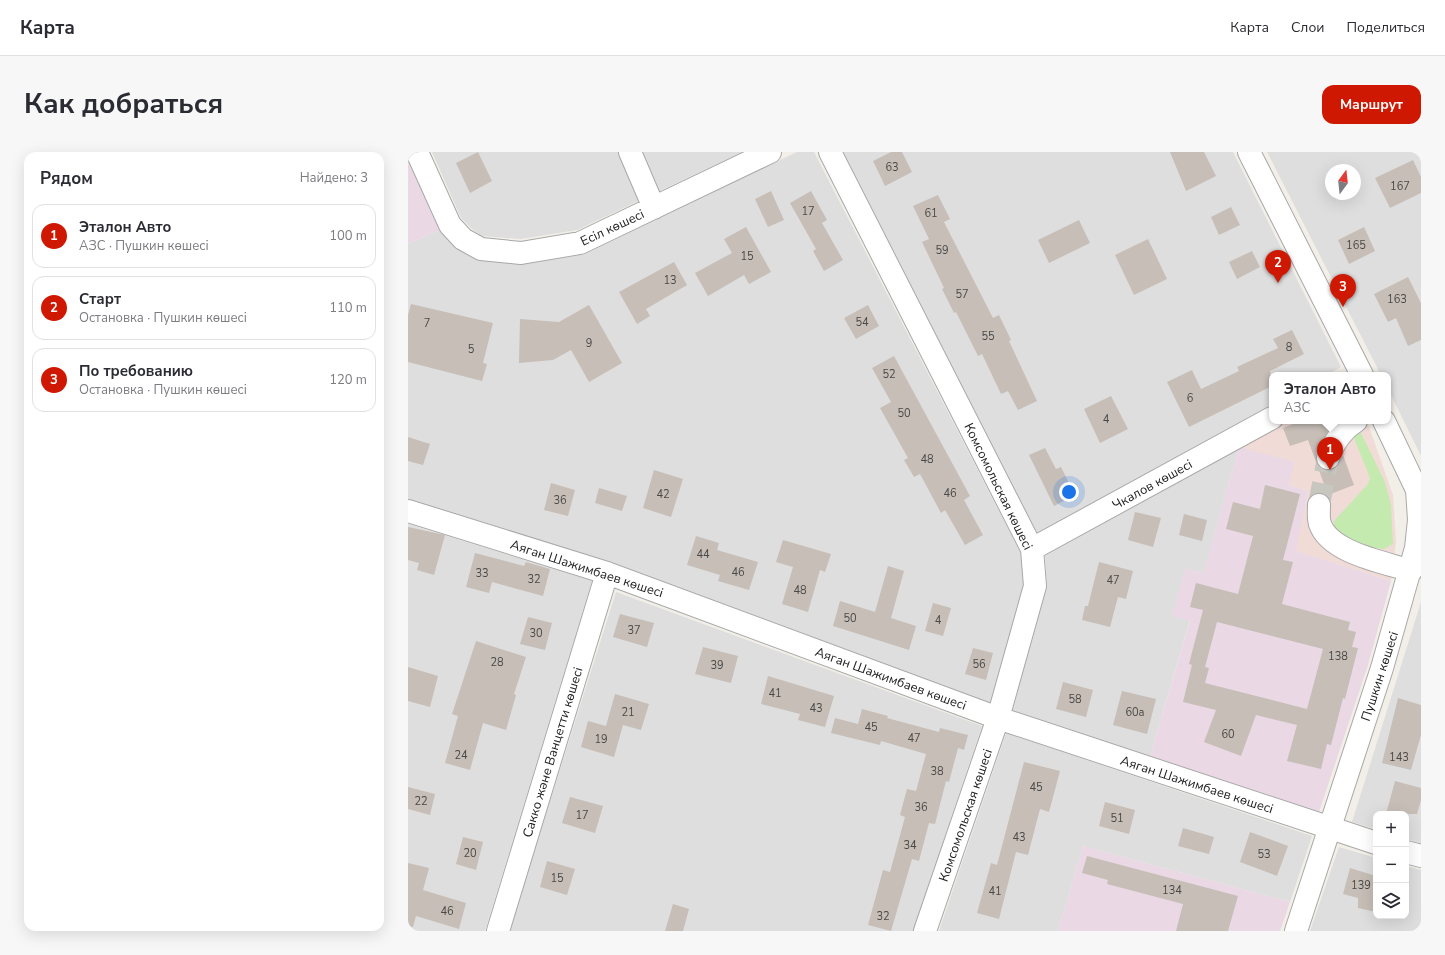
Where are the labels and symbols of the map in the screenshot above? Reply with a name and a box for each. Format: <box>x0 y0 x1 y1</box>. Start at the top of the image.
house number: 63 <box>885 160 899 175</box>
north arrow <box>1325 164 1361 200</box>
house number: 167 <box>1390 179 1410 194</box>
house number: 17 <box>801 204 815 219</box>
street label: Есіл көшесі <box>578 205 647 251</box>
house number: 61 <box>924 206 938 221</box>
house number: 165 <box>1346 238 1366 253</box>
house number: 59 <box>935 243 949 258</box>
house number: 15 <box>740 249 754 264</box>
pin: 2 <box>1265 250 1291 283</box>
house number: 13 <box>663 273 677 288</box>
pin: 3 <box>1330 274 1356 307</box>
house number: 57 <box>955 287 969 302</box>
house number: 163 <box>1387 292 1407 307</box>
house number: 54 <box>855 315 869 330</box>
house number: 7 <box>424 316 430 331</box>
house number: 55 <box>981 329 995 344</box>
house number: 9 <box>586 336 592 351</box>
house number: 8 <box>1286 340 1293 355</box>
house number: 5 <box>468 342 475 357</box>
house number: 52 <box>882 367 896 382</box>
house number: 6 <box>1187 391 1194 406</box>
house number: 50 <box>897 406 911 421</box>
house number: 4 <box>1103 412 1110 427</box>
street label: Комсомольская көшесі <box>960 420 1037 553</box>
pin: 1 <box>1317 437 1343 470</box>
house number: 48 <box>920 452 934 467</box>
street label: Чкалов көшесі <box>1109 455 1196 514</box>
your location <box>1059 482 1079 502</box>
house number: 46 <box>943 486 957 501</box>
house number: 42 <box>656 487 670 502</box>
house number: 36 <box>553 493 567 508</box>
street label: Аяган Шажимбаев көшесі <box>508 536 666 602</box>
house number: 44 <box>696 547 710 562</box>
house number: 46 <box>731 565 745 580</box>
house number: 33 <box>475 566 489 581</box>
house number: 32 <box>527 572 541 587</box>
house number: 47 <box>1106 573 1120 588</box>
house number: 48 <box>793 583 807 598</box>
house number: 50 <box>843 611 857 626</box>
house number: 4 <box>935 613 942 628</box>
house number: 37 <box>627 623 641 638</box>
house number: 30 <box>529 626 543 641</box>
street label: Пушкин көшесі <box>1357 629 1403 723</box>
street label: Аяган Шажимбаев көшесі <box>812 643 969 715</box>
house number: 138 <box>1328 649 1348 664</box>
house number: 28 <box>490 655 504 670</box>
house number: 56 <box>972 657 986 672</box>
house number: 39 <box>710 658 724 673</box>
street label: Сакко және Ванцетти көшесі <box>518 665 587 840</box>
house number: 41 <box>768 686 782 701</box>
house number: 58 <box>1068 692 1082 707</box>
house number: 43 <box>809 701 823 716</box>
house number: 21 <box>621 705 635 720</box>
house number: 60а <box>1125 705 1145 720</box>
house number: 45 <box>864 720 878 735</box>
house number: 60 <box>1221 727 1235 742</box>
house number: 47 <box>907 731 921 746</box>
house number: 19 <box>594 732 608 747</box>
street label: Комсомольская көшесі <box>935 747 997 884</box>
house number: 24 <box>454 748 468 763</box>
house number: 143 <box>1389 750 1409 765</box>
street label: Аяган Шажимбаев көшесі <box>1118 752 1276 818</box>
house number: 38 <box>930 764 944 779</box>
house number: 45 <box>1029 780 1043 795</box>
house number: 22 <box>414 794 428 809</box>
house number: 36 <box>914 800 928 815</box>
house number: 17 <box>575 808 589 823</box>
house number: 51 <box>1110 811 1124 826</box>
house number: 43 <box>1012 830 1026 845</box>
house number: 34 <box>903 838 917 853</box>
house number: 20 <box>463 846 477 861</box>
house number: 53 <box>1257 847 1271 862</box>
house number: 15 <box>550 871 564 886</box>
house number: 139 <box>1351 878 1371 893</box>
house number: 134 <box>1162 883 1182 898</box>
house number: 41 <box>988 884 1002 899</box>
house number: 46 <box>440 904 454 919</box>
house number: 32 <box>876 909 890 924</box>

